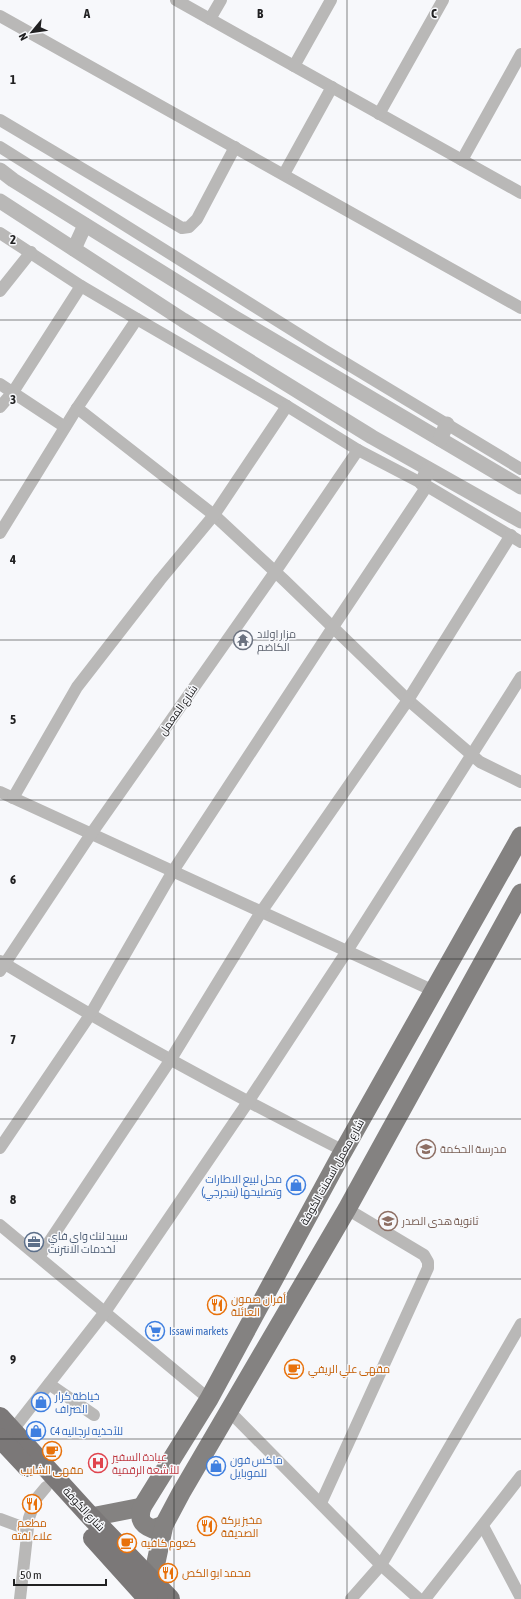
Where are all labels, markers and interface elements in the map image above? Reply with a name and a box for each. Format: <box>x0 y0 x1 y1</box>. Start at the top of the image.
text: A <box>83 6 91 21</box>
text: B <box>257 6 264 21</box>
text: C <box>431 6 437 21</box>
north arrow <box>12 12 52 52</box>
text: N <box>16 31 30 43</box>
text: 1 <box>10 72 16 87</box>
text: 2 <box>10 232 16 247</box>
text: 3 <box>10 392 16 407</box>
text: 4 <box>9 552 16 567</box>
place label: مزار اولاد الكاضم <box>257 628 296 655</box>
temple icon: مزار اولاد الكاضم <box>232 629 254 651</box>
street label: شارع المعمل <box>156 683 201 738</box>
text: 5 <box>10 712 16 727</box>
text: 6 <box>10 872 16 887</box>
text: 7 <box>10 1032 16 1047</box>
street label: شارع معمل اسمنت الكوفة <box>298 1117 368 1228</box>
school or university icon: مدرسة الحكمة <box>415 1138 437 1160</box>
place label: مدرسة الحكمة <box>440 1143 506 1156</box>
place label: محل لبيع الاطارات وتصليحها (بنجرجي) <box>201 1173 282 1201</box>
shop icon: محل لبيع الاطارات وتصليحها (بنجرجي) <box>285 1174 307 1196</box>
text: 8 <box>10 1192 16 1207</box>
school or university icon: ثانوية هدى الصدر <box>377 1210 399 1232</box>
place label: ثانوية هدى الصدر <box>401 1215 478 1228</box>
place label: سبيد لنك واي فاي لخدمات الانترنت <box>48 1230 128 1256</box>
office icon: سبيد لنك واي فاي لخدمات الانترنت <box>23 1231 45 1253</box>
place label: أفران صمون العائلة <box>231 1292 286 1318</box>
restaurant icon: أفران صمون العائلة <box>206 1294 228 1316</box>
supermarket icon: Issawi markets <box>144 1320 166 1342</box>
place label: Issawi markets <box>169 1325 228 1337</box>
text: 9 <box>10 1352 16 1367</box>
cafe icon: مقهى علي الريفي <box>283 1358 305 1380</box>
place label: مقهى علي الريفي <box>308 1363 390 1378</box>
place label: خياطة كرار الصراف <box>54 1390 100 1416</box>
shop icon: خياطة كرار الصراف <box>30 1391 52 1413</box>
shop icon: C4 للأحذيه لرجاليه <box>25 1420 47 1442</box>
place label: C4 للأحذيه لرجاليه <box>50 1425 123 1438</box>
cafe icon: مقهى الشايب <box>41 1440 63 1462</box>
place label: عيادة السفير للأشعة الرقمية <box>111 1451 179 1477</box>
hospital icon: عيادة السفير للأشعة الرقمية <box>87 1452 109 1474</box>
place label: ماكس فون للموبايل <box>230 1454 283 1480</box>
shop icon: ماكس فون للموبايل <box>205 1455 227 1477</box>
place label: مقهى الشايب <box>20 1464 84 1477</box>
street label: شارع الكوفة <box>59 1485 107 1535</box>
restaurant icon: مطعم علاء لفته <box>21 1493 43 1515</box>
place label: مخبز بركة الصديقة <box>221 1514 262 1539</box>
restaurant icon: مخبز بركة الصديقة <box>196 1515 218 1537</box>
place label: مطعم علاء لفته <box>11 1517 53 1542</box>
cafe icon: كعوم كافيه <box>116 1532 138 1554</box>
place label: كعوم كافيه <box>141 1537 196 1551</box>
scale bar <box>14 1561 106 1587</box>
restaurant icon: محمد ابو الكص <box>157 1562 179 1584</box>
place label: محمد ابو الكص <box>182 1567 251 1580</box>
text: 50 m <box>20 1568 42 1582</box>

